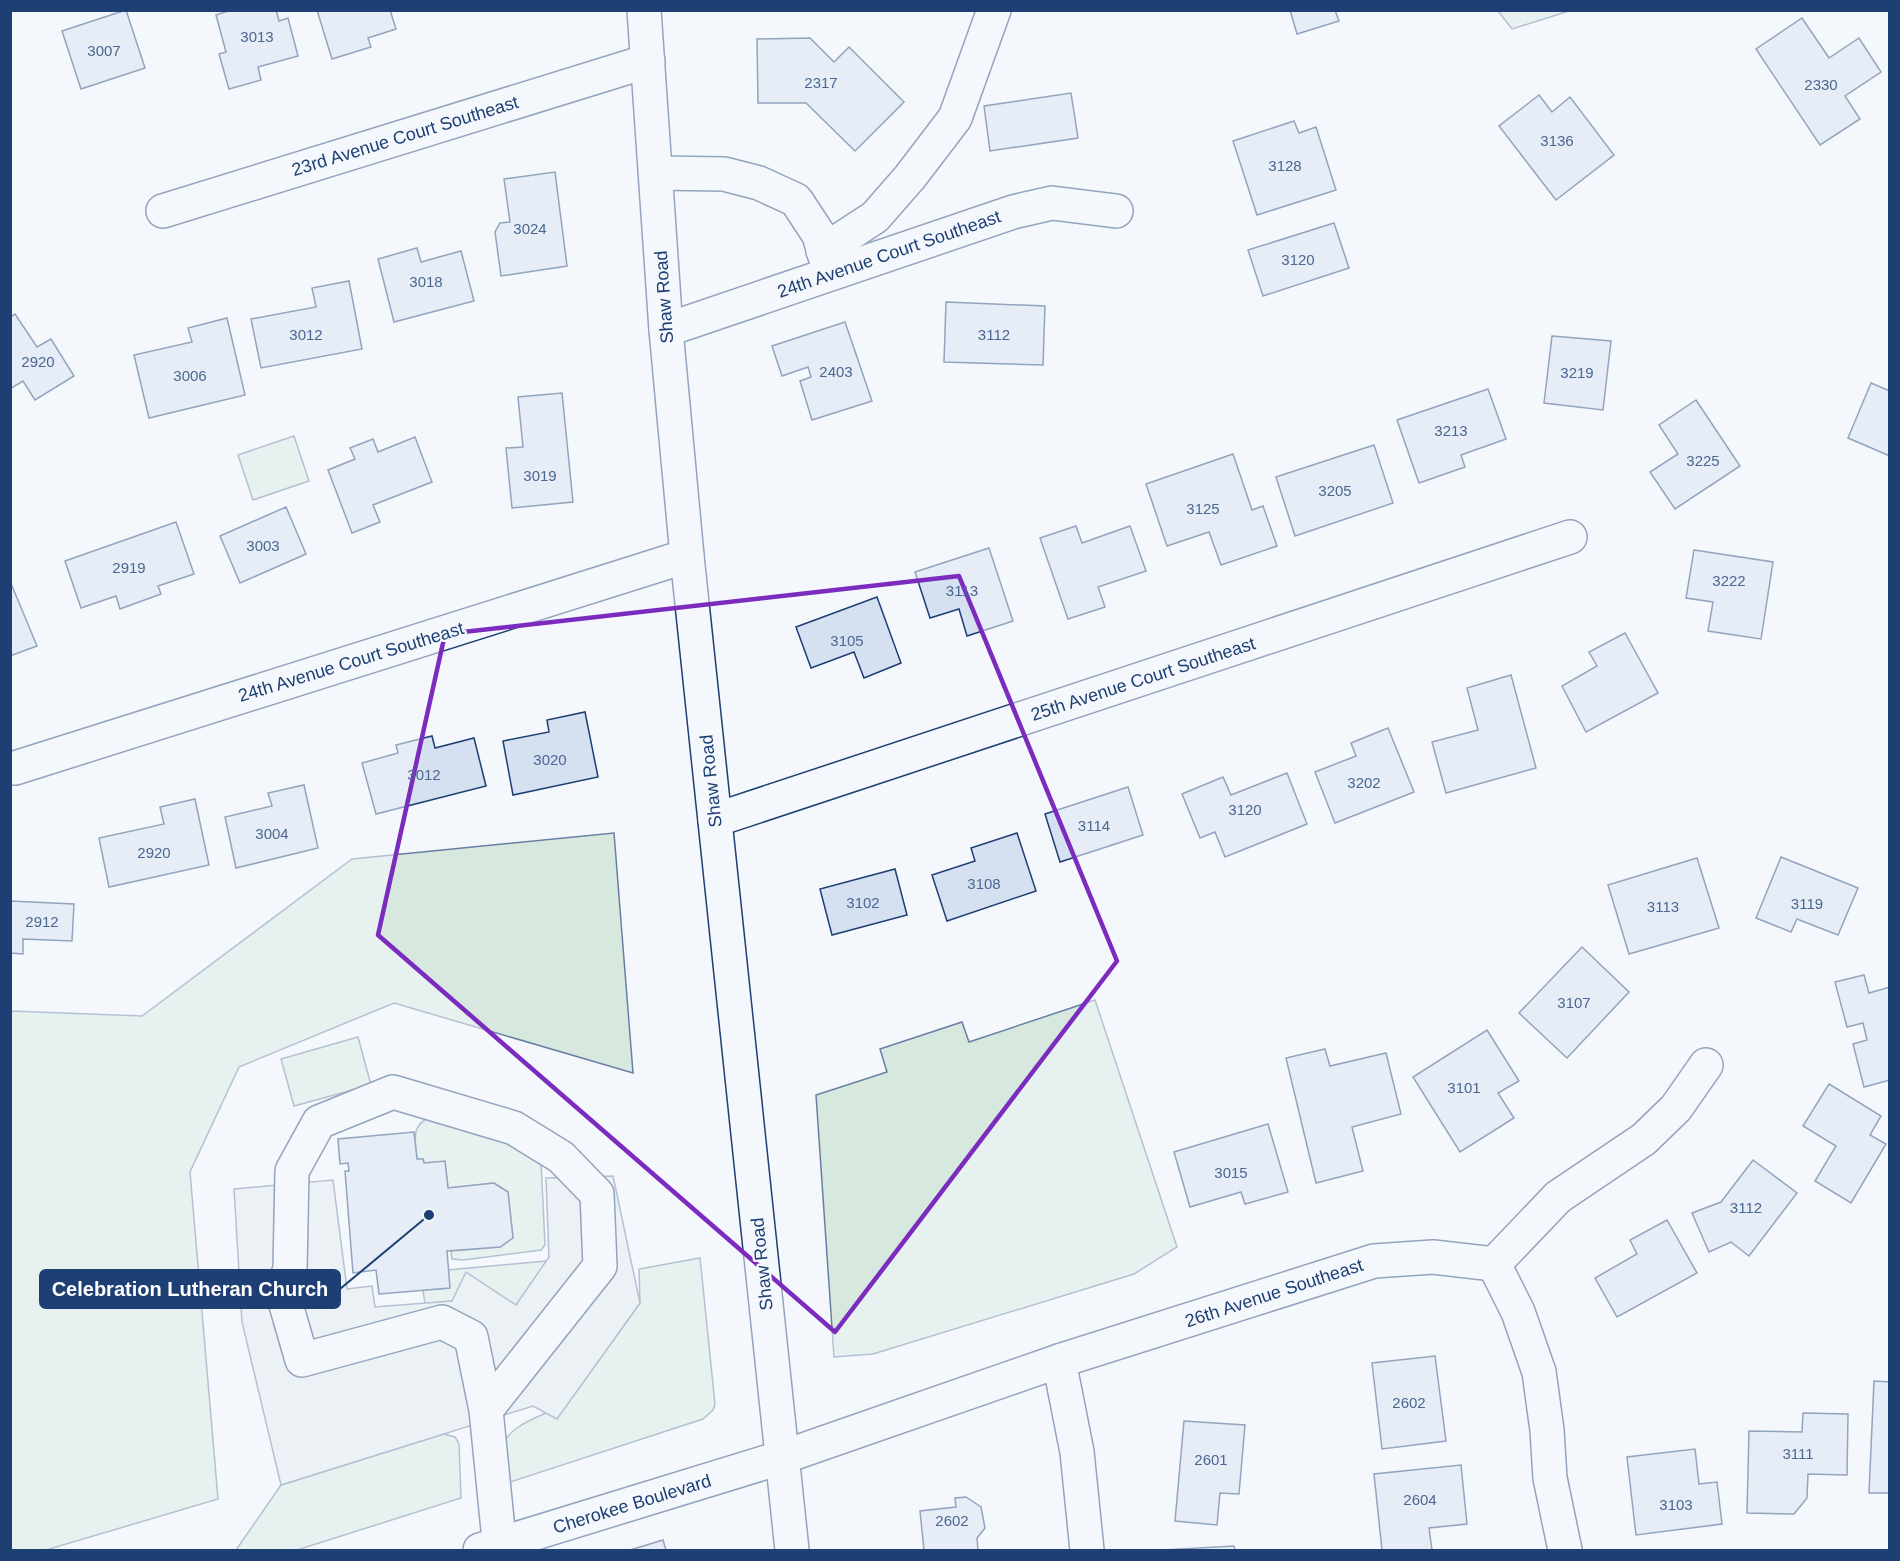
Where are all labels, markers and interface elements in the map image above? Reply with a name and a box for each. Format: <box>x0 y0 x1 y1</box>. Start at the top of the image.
house number: 3013 <box>240 28 274 45</box>
house number: 3007 <box>87 42 121 59</box>
house number: 2317 <box>804 74 838 91</box>
house number: 2330 <box>1804 76 1838 93</box>
street label: 23rd Avenue Court Southeast <box>289 92 521 180</box>
house number: 3136 <box>1540 132 1574 149</box>
house number: 3128 <box>1268 157 1302 174</box>
street label: 24th Avenue Court Southeast <box>775 206 1003 302</box>
house number: 3024 <box>513 220 547 237</box>
street label: Shaw Road <box>651 250 677 344</box>
house number: 3120 <box>1281 251 1315 268</box>
house number: 3018 <box>409 273 443 290</box>
house number: 3012 <box>289 326 323 343</box>
house number: 3112 <box>978 326 1010 343</box>
house number: 2920 <box>21 353 55 370</box>
house number: 2403 <box>819 363 853 380</box>
house number: 3219 <box>1560 364 1594 381</box>
house number: 3006 <box>173 367 207 384</box>
house number: 3213 <box>1434 422 1468 439</box>
house number: 3225 <box>1686 452 1720 469</box>
house number: 3019 <box>523 467 557 484</box>
house number: 3205 <box>1318 482 1352 499</box>
house number: 3125 <box>1186 500 1220 517</box>
house number: 3003 <box>246 537 280 554</box>
house number: 2919 <box>112 559 146 576</box>
house number: 3222 <box>1712 572 1746 589</box>
house number: 3113 <box>946 582 978 599</box>
street label: 24th Avenue Court Southeast <box>236 618 466 706</box>
house number: 3105 <box>830 632 864 649</box>
street label: 25th Avenue Court Southeast <box>1028 633 1258 725</box>
street label: Shaw Road <box>696 734 726 828</box>
house number: 3020 <box>533 751 567 768</box>
house number: 3012 <box>407 766 441 783</box>
house number: 3202 <box>1347 774 1381 791</box>
house number: 3120 <box>1228 801 1262 818</box>
house number: 3114 <box>1078 817 1110 834</box>
house number: 3004 <box>255 825 289 842</box>
house number: 2920 <box>137 844 171 861</box>
house number: 3108 <box>967 875 1001 892</box>
house number: 3102 <box>846 894 880 911</box>
house number: 3119 <box>1791 895 1823 912</box>
house number: 3113 <box>1647 898 1679 915</box>
house number: 2912 <box>25 913 59 930</box>
house number: 3107 <box>1557 994 1591 1011</box>
house number: 3101 <box>1447 1079 1481 1096</box>
house number: 3015 <box>1214 1164 1248 1181</box>
house number: 3112 <box>1730 1199 1762 1216</box>
street label: Shaw Road <box>747 1217 777 1311</box>
street label: 26th Avenue Southeast <box>1183 1255 1365 1331</box>
callout: Celebration Lutheran Church <box>40 1270 340 1308</box>
text: Celebration Lutheran Church <box>52 1278 328 1300</box>
house number: 2602 <box>1392 1394 1426 1411</box>
house number: 3111 <box>1782 1445 1814 1462</box>
house number: 2601 <box>1194 1451 1228 1468</box>
street label: Cherokee Boulevard <box>551 1470 713 1538</box>
house number: 2604 <box>1403 1491 1437 1508</box>
house number: 3103 <box>1659 1496 1693 1513</box>
house number: 2602 <box>935 1512 969 1529</box>

